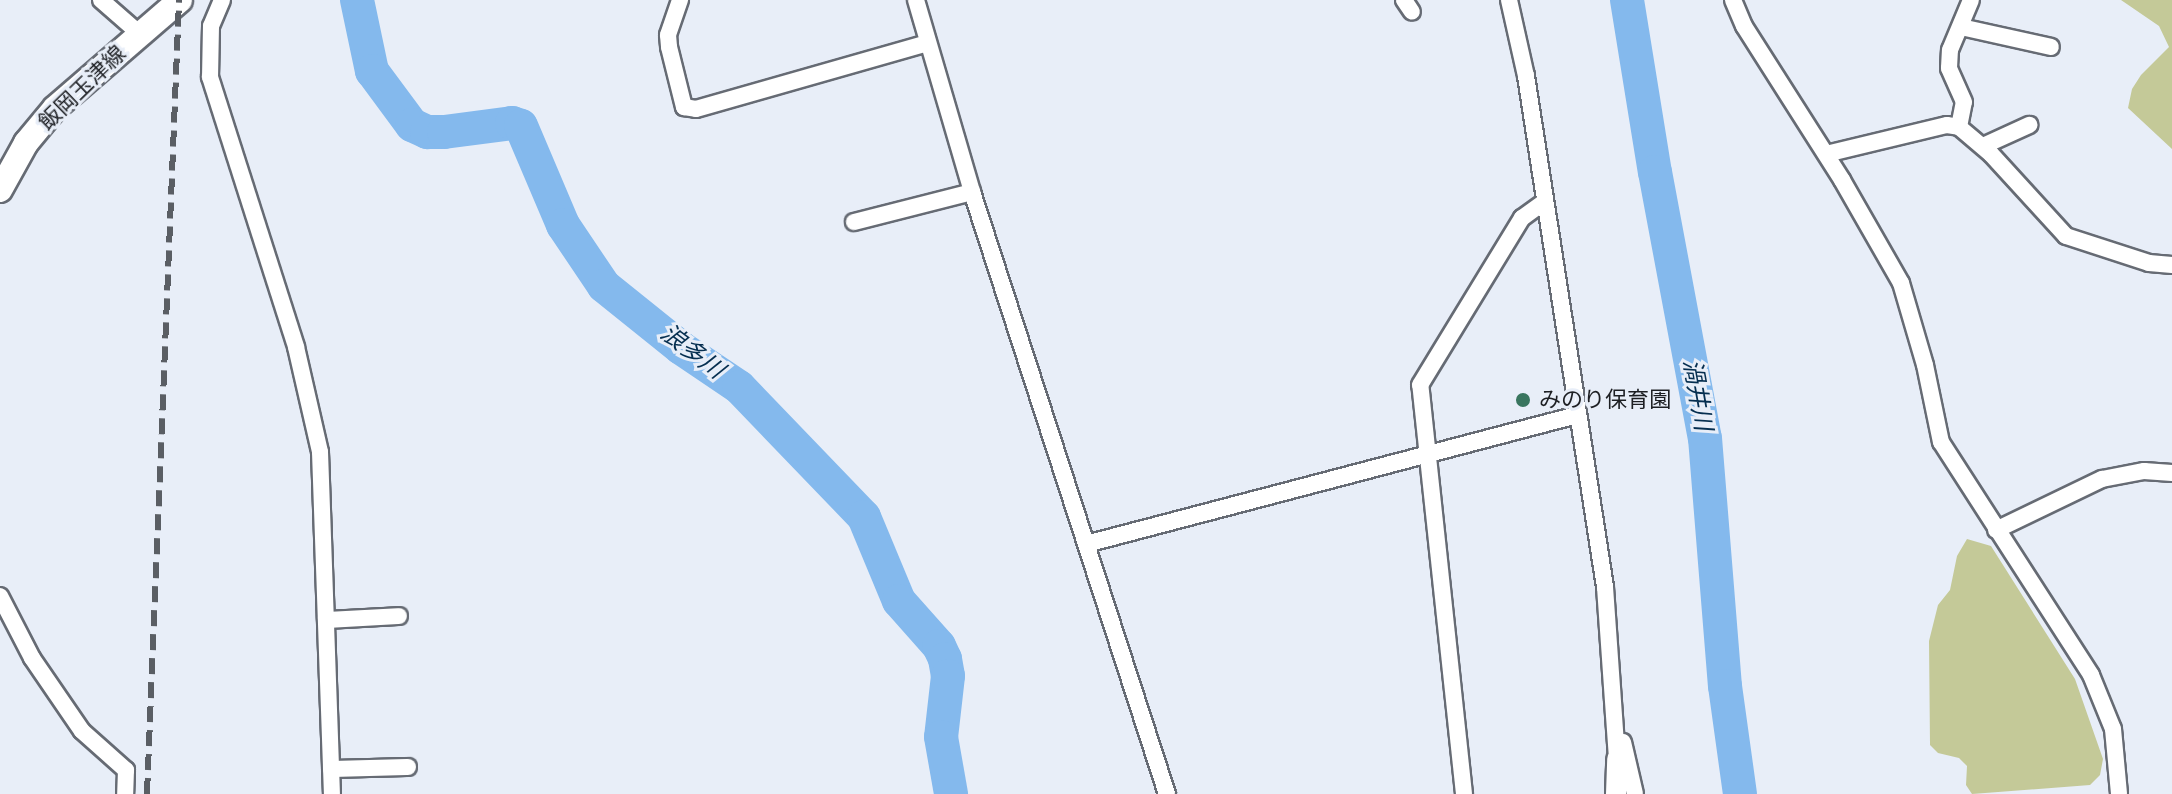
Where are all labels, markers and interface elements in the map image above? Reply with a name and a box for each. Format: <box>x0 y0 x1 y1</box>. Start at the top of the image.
street label: 飯岡玉津線 <box>33 40 131 136</box>
water label: 浪多川 <box>655 319 729 385</box>
water label: 渦井川 <box>1677 357 1717 433</box>
place label: みのり保育園 <box>1539 387 1671 413</box>
marker: みのり保育園 <box>1514 391 1532 409</box>

